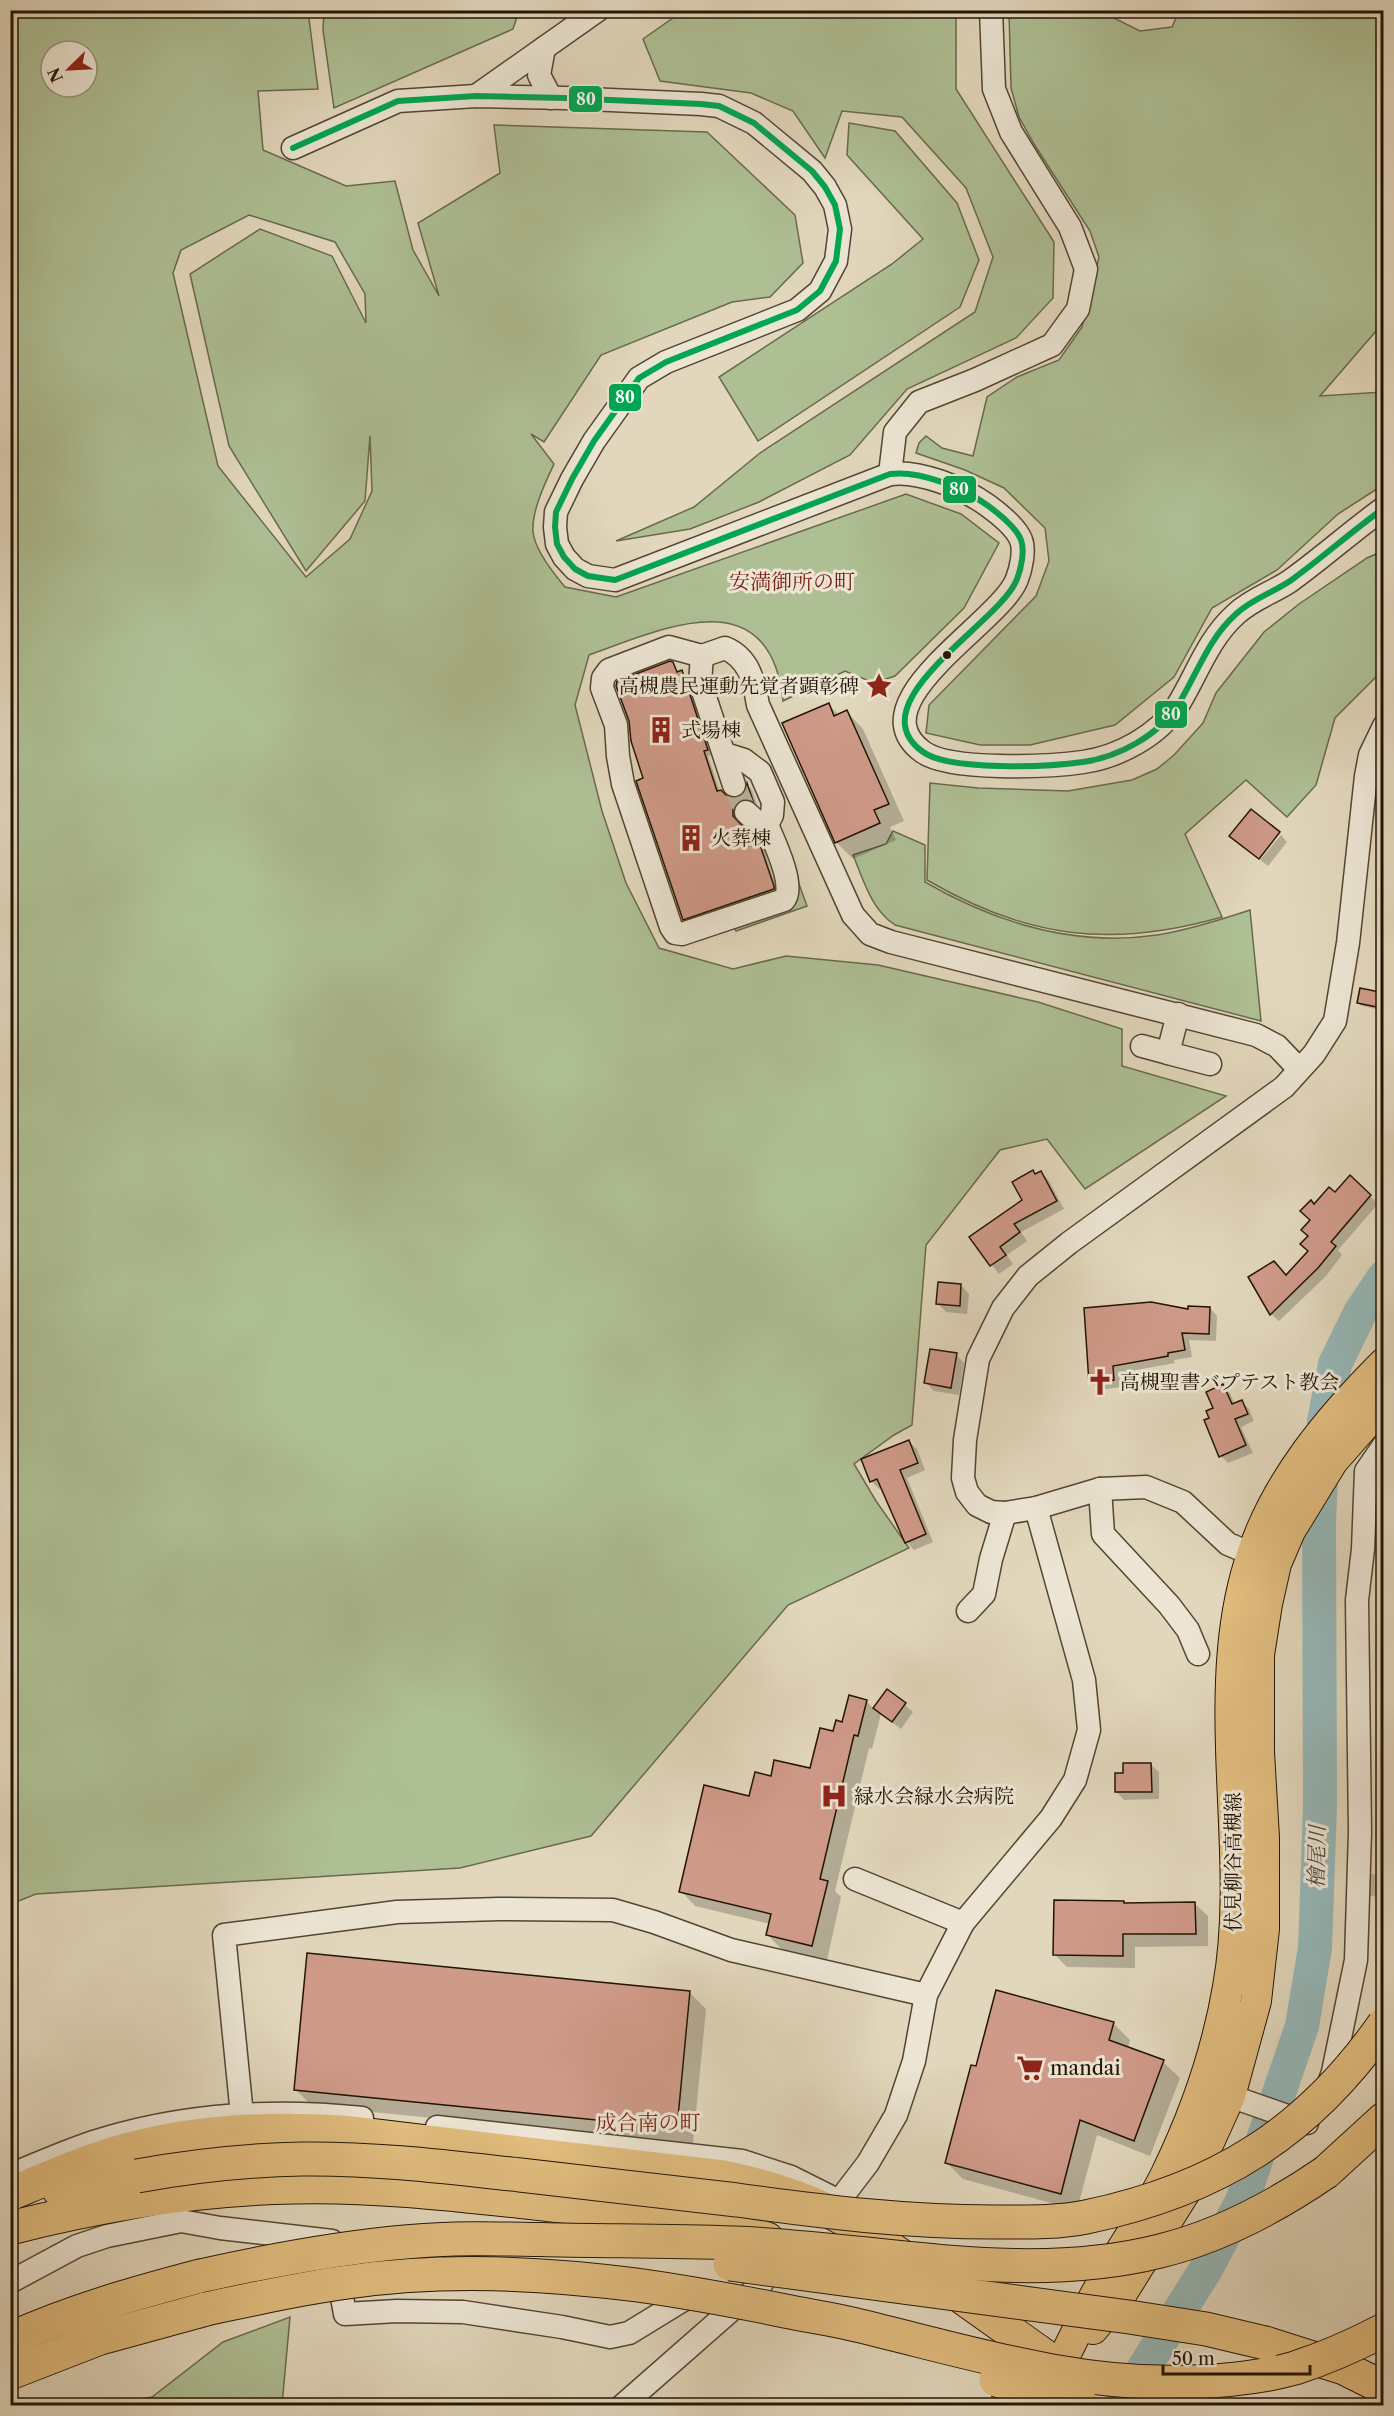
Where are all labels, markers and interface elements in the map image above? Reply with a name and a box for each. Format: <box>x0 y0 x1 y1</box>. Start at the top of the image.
north arrow <box>39 39 99 99</box>
text: N <box>43 65 67 86</box>
line badge: 80 <box>568 85 603 113</box>
text: 80 <box>576 89 596 109</box>
line badge: 80 <box>608 383 642 412</box>
text: 80 <box>615 387 635 407</box>
line badge: 80 <box>942 475 977 504</box>
text: 80 <box>949 479 969 499</box>
district label: 安満御所の町 <box>729 569 855 594</box>
unlabelled marker <box>941 649 953 661</box>
place icon: 高槻農民運動先覚者顕彰碑 <box>864 671 894 701</box>
place label: 高槻農民運動先覚者顕彰碑 <box>619 674 859 698</box>
line badge: 80 <box>1154 700 1188 729</box>
text: 80 <box>1161 704 1181 724</box>
building icon: 式場棟 <box>646 715 676 745</box>
place label: 式場棟 <box>681 718 741 742</box>
building icon: 火葬棟 <box>676 823 706 853</box>
place label: 火葬棟 <box>711 826 771 850</box>
church icon: 高槻聖書バプテスト教会 <box>1085 1367 1115 1397</box>
place label: 高槻聖書バプテスト教会 <box>1120 1370 1339 1394</box>
hospital icon: 緑水会緑水会病院 <box>819 1781 849 1811</box>
place label: 緑水会緑水会病院 <box>854 1784 1014 1808</box>
street label: 伏見柳谷高槻線 <box>1221 1792 1245 1932</box>
water label: 檜尾川 <box>1303 1823 1330 1889</box>
supermarket icon: mandai <box>1015 2053 1045 2083</box>
place label: mandai <box>1050 2056 1121 2080</box>
district label: 成合南の町 <box>596 2110 701 2135</box>
scale bar <box>1163 2338 1310 2376</box>
text: 50 m <box>1172 2348 1215 2370</box>

